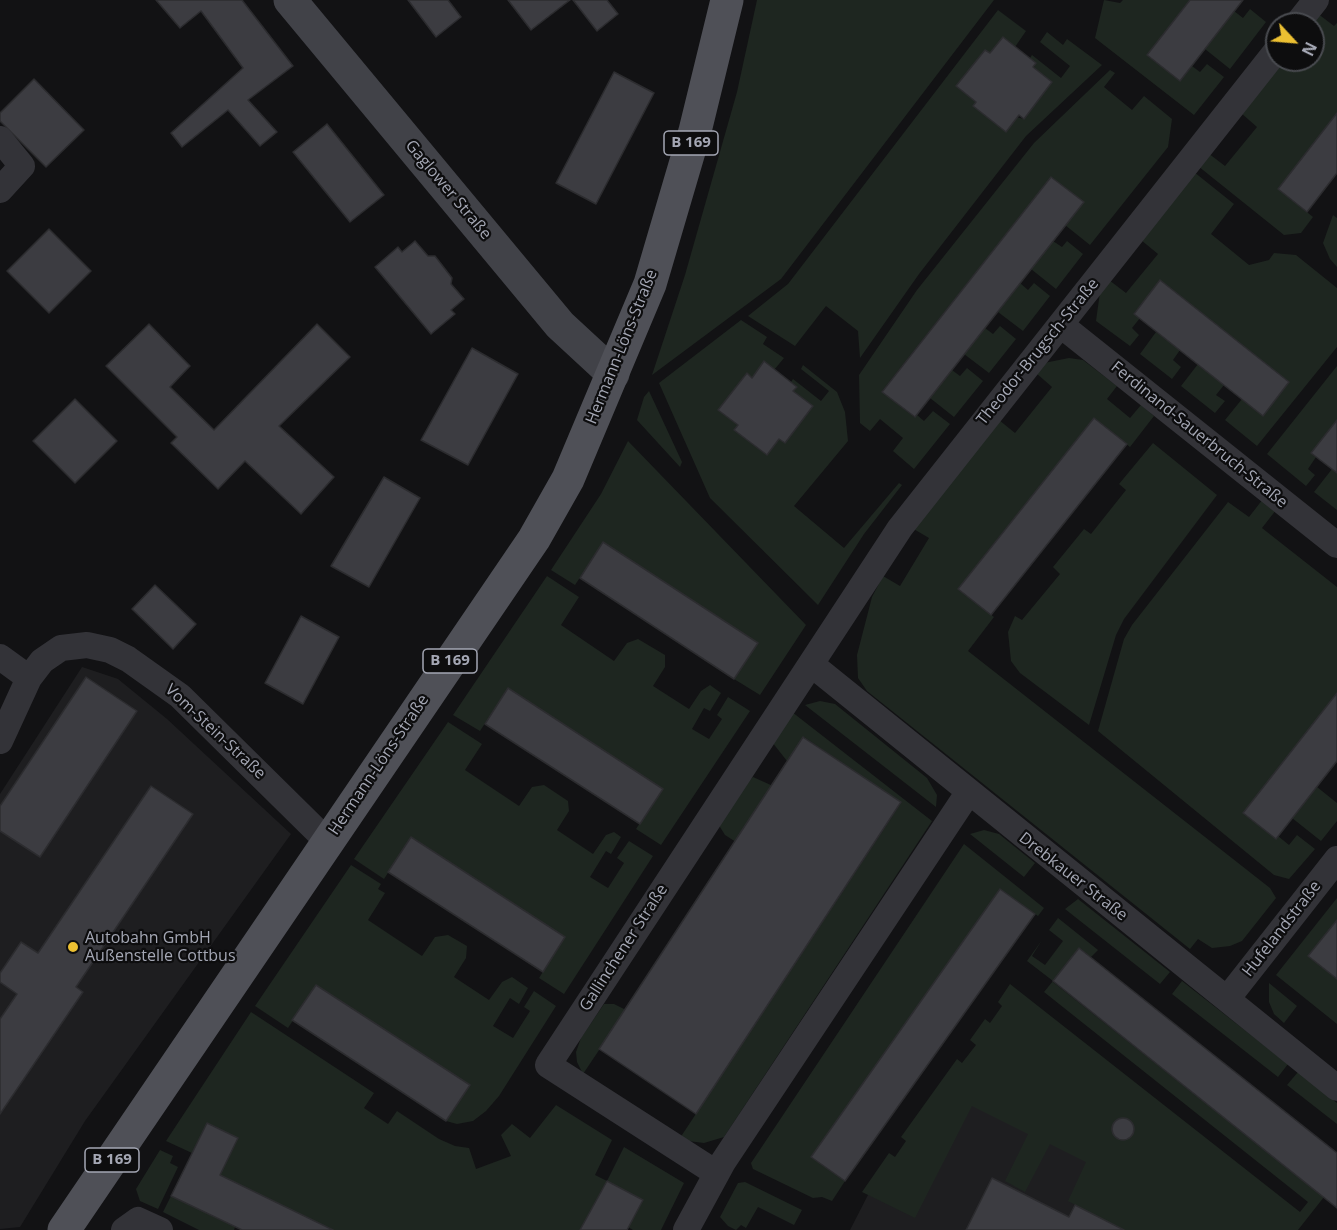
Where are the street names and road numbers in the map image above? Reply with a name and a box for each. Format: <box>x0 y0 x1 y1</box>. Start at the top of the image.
road number: B 169 <box>664 131 718 155</box>
street label: Gaglower Straße <box>401 136 495 244</box>
street label: Hermann-Löns-Straße <box>582 267 662 427</box>
street label: Theodor-Brugsch-Straße <box>973 275 1103 429</box>
street label: Ferdinand-Sauerbruch-Straße <box>1107 358 1291 512</box>
road number: B 169 <box>423 649 477 673</box>
street label: Vom-Stein-Straße <box>161 680 269 784</box>
street label: Hermann-Löns-Straße <box>325 691 433 839</box>
street label: Drebkauer Straße <box>1015 829 1131 925</box>
street label: Hufelandstraße <box>1239 877 1325 981</box>
street label: Gallinchener Straße <box>576 881 672 1015</box>
road number: B 169 <box>85 1148 139 1172</box>

